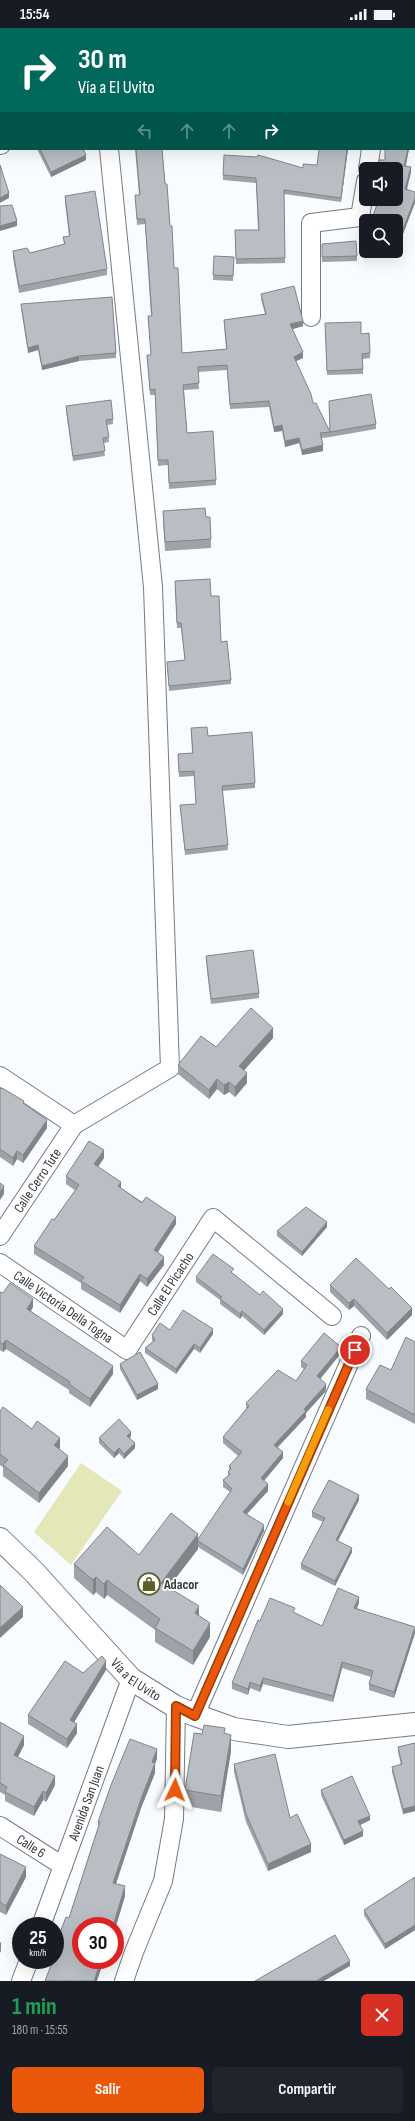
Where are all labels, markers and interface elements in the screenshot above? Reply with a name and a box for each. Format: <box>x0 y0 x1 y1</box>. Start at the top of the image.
text: 15:54 <box>20 5 49 24</box>
text: 30 m <box>78 43 127 76</box>
icon: right <box>12 44 64 96</box>
text: Vía a El Uvito <box>78 77 155 98</box>
icon: left <box>134 120 156 142</box>
icon: ahead <box>176 120 198 142</box>
icon: ahead <box>218 120 240 142</box>
icon: right <box>260 120 282 142</box>
map controls <box>359 162 403 258</box>
button: sound <box>359 162 403 206</box>
button: search <box>359 214 403 258</box>
street label: Calle Cerro Tute <box>10 1145 65 1216</box>
street label: Calle El Picacho <box>143 1249 197 1319</box>
street label: Calle Victoria Della Togna <box>11 1267 116 1346</box>
pin <box>338 1333 372 1367</box>
icon: arrive <box>344 1339 366 1361</box>
shop icon: Adacor <box>136 1571 162 1597</box>
place label: Adacor <box>163 1576 199 1593</box>
street label: Vía a El Uvito <box>107 1654 165 1704</box>
street label: Avenida San Juan <box>64 1763 107 1844</box>
position arrow <box>154 1769 196 1811</box>
street label: Calle 6 <box>14 1830 49 1861</box>
speed limit sign: 30 <box>72 1917 124 1969</box>
text: 25 <box>29 1926 47 1950</box>
text: km/h <box>29 1947 47 1959</box>
text: 1 min <box>12 1992 57 2021</box>
button: close <box>361 1994 403 2036</box>
text: 180 m · 15:55 <box>12 2022 68 2038</box>
button: Salir <box>12 2067 204 2113</box>
button: Compartir <box>212 2067 403 2113</box>

